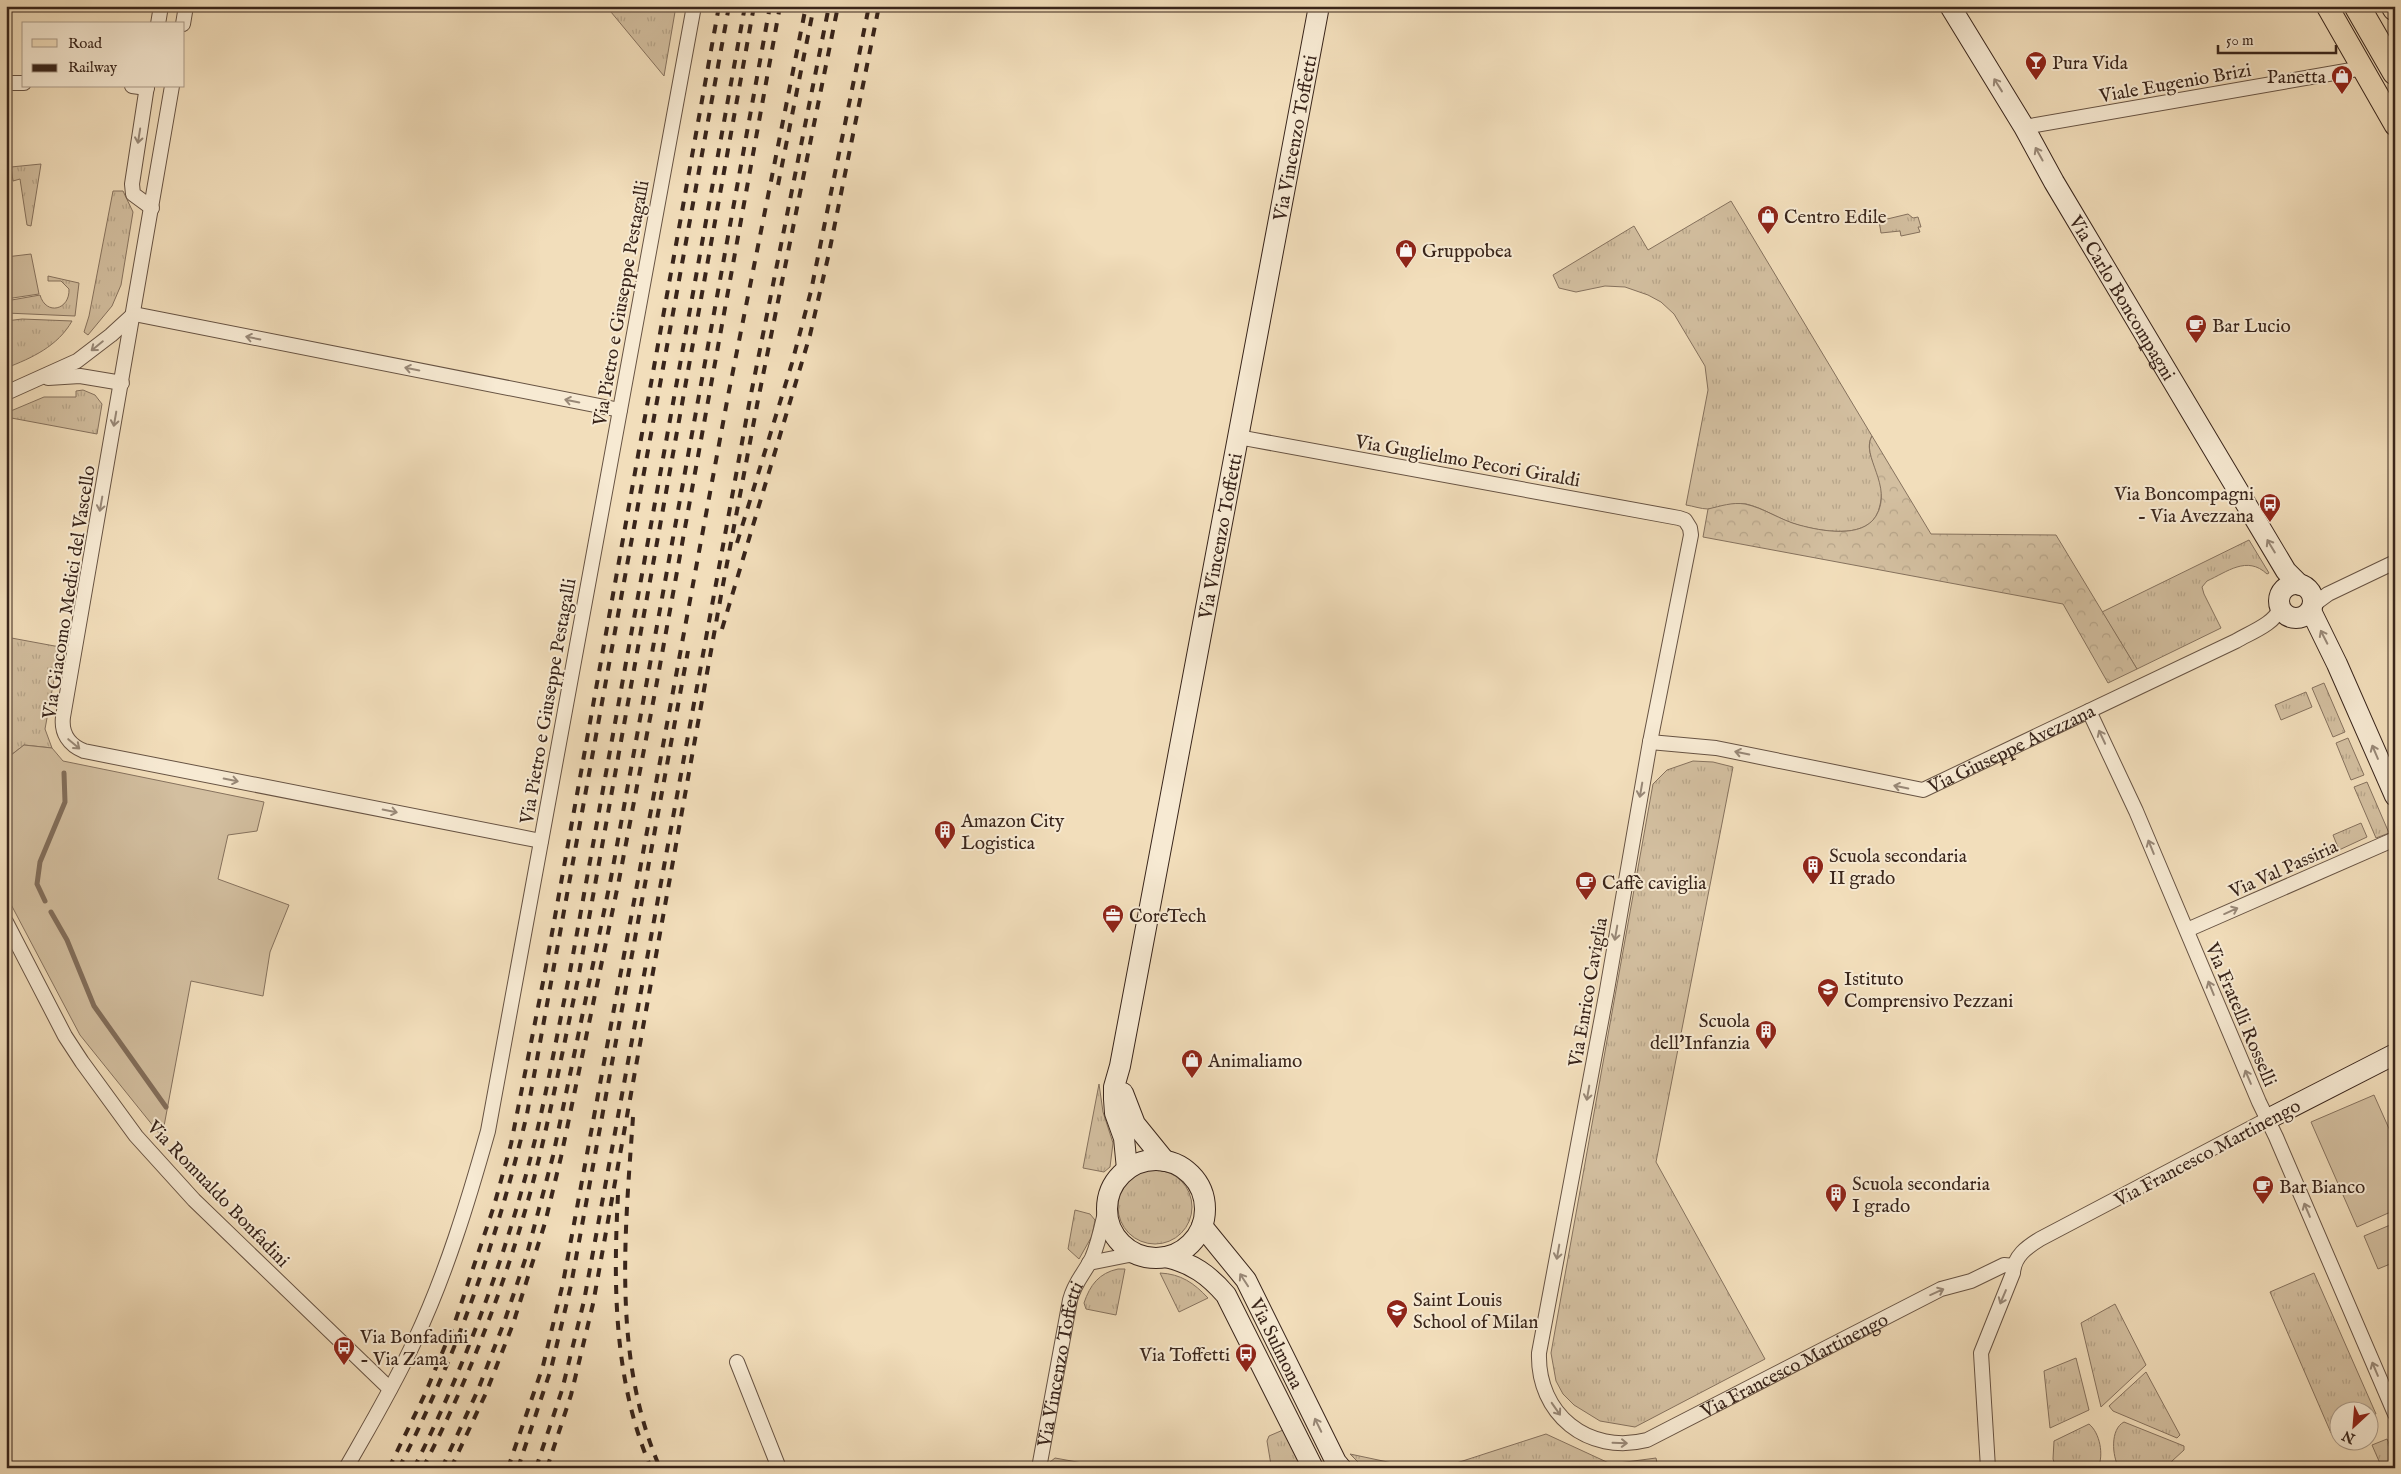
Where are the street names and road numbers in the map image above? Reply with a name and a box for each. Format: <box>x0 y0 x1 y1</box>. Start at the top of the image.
street label: Via Vincenzo Toffetti <box>1269 53 1324 224</box>
street label: Viale Eugenio Brizi <box>2097 59 2253 109</box>
street label: Via Pietro e Giuseppe Pestagalli <box>588 179 655 429</box>
street label: Via Carlo Boncompagni <box>2062 211 2180 386</box>
street label: Via Guglielmo Pecori Giraldi <box>1352 430 1582 494</box>
street label: Via Vincenzo Toffetti <box>1194 451 1249 622</box>
street label: Via Giacomo Medici del Vascello <box>38 464 102 722</box>
street label: Via Pietro e Giuseppe Pestagalli <box>515 577 582 827</box>
street label: Via Giuseppe Avezzana <box>1923 700 2100 800</box>
street label: Via Val Passiria <box>2225 835 2343 905</box>
street label: Via Enrico Caviglia <box>1564 915 1614 1070</box>
street label: Via Fratelli Rosselli <box>2199 938 2281 1090</box>
street label: Via Francesco Martinengo <box>2110 1095 2305 1213</box>
street label: Via Romualdo Bonfadini <box>140 1115 294 1273</box>
street label: Via Vincenzo Toffetti <box>1033 1277 1090 1450</box>
street label: Via Sulmona <box>1242 1294 1308 1394</box>
street label: Via Francesco Martinengo <box>1696 1308 1893 1425</box>

